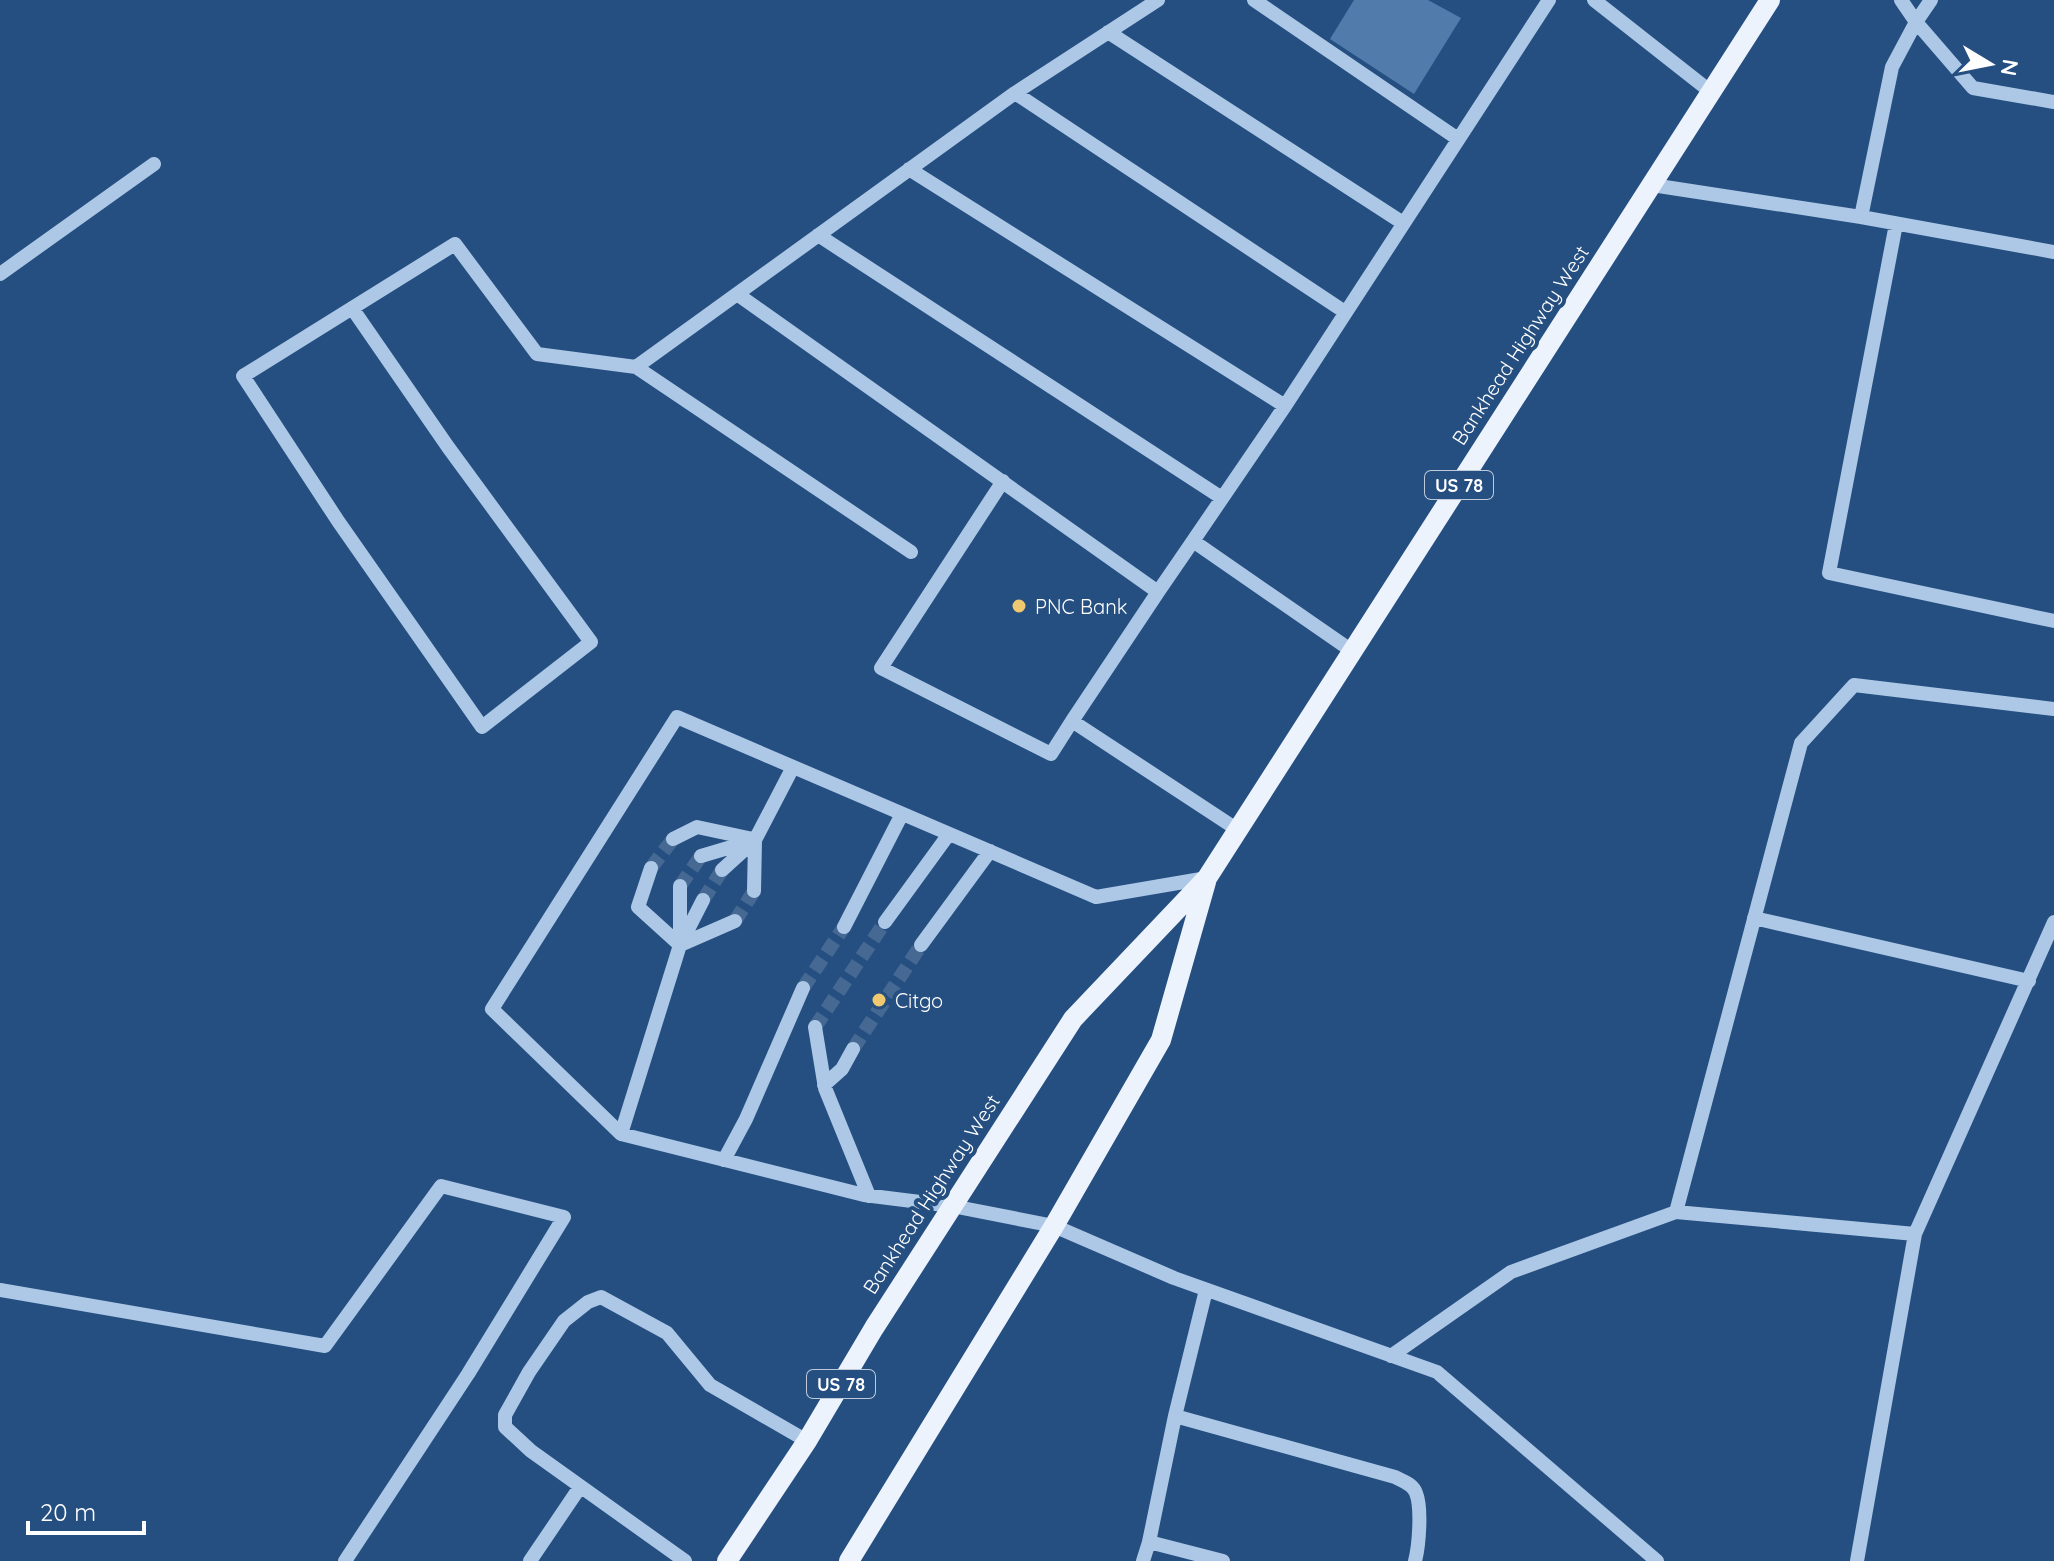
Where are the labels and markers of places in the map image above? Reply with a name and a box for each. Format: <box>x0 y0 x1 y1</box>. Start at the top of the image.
place label: PNC Bank <box>1035 594 1127 619</box>
marker: PNC Bank <box>1010 597 1028 615</box>
place label: Citgo <box>895 988 943 1013</box>
marker: Citgo <box>870 991 888 1009</box>

